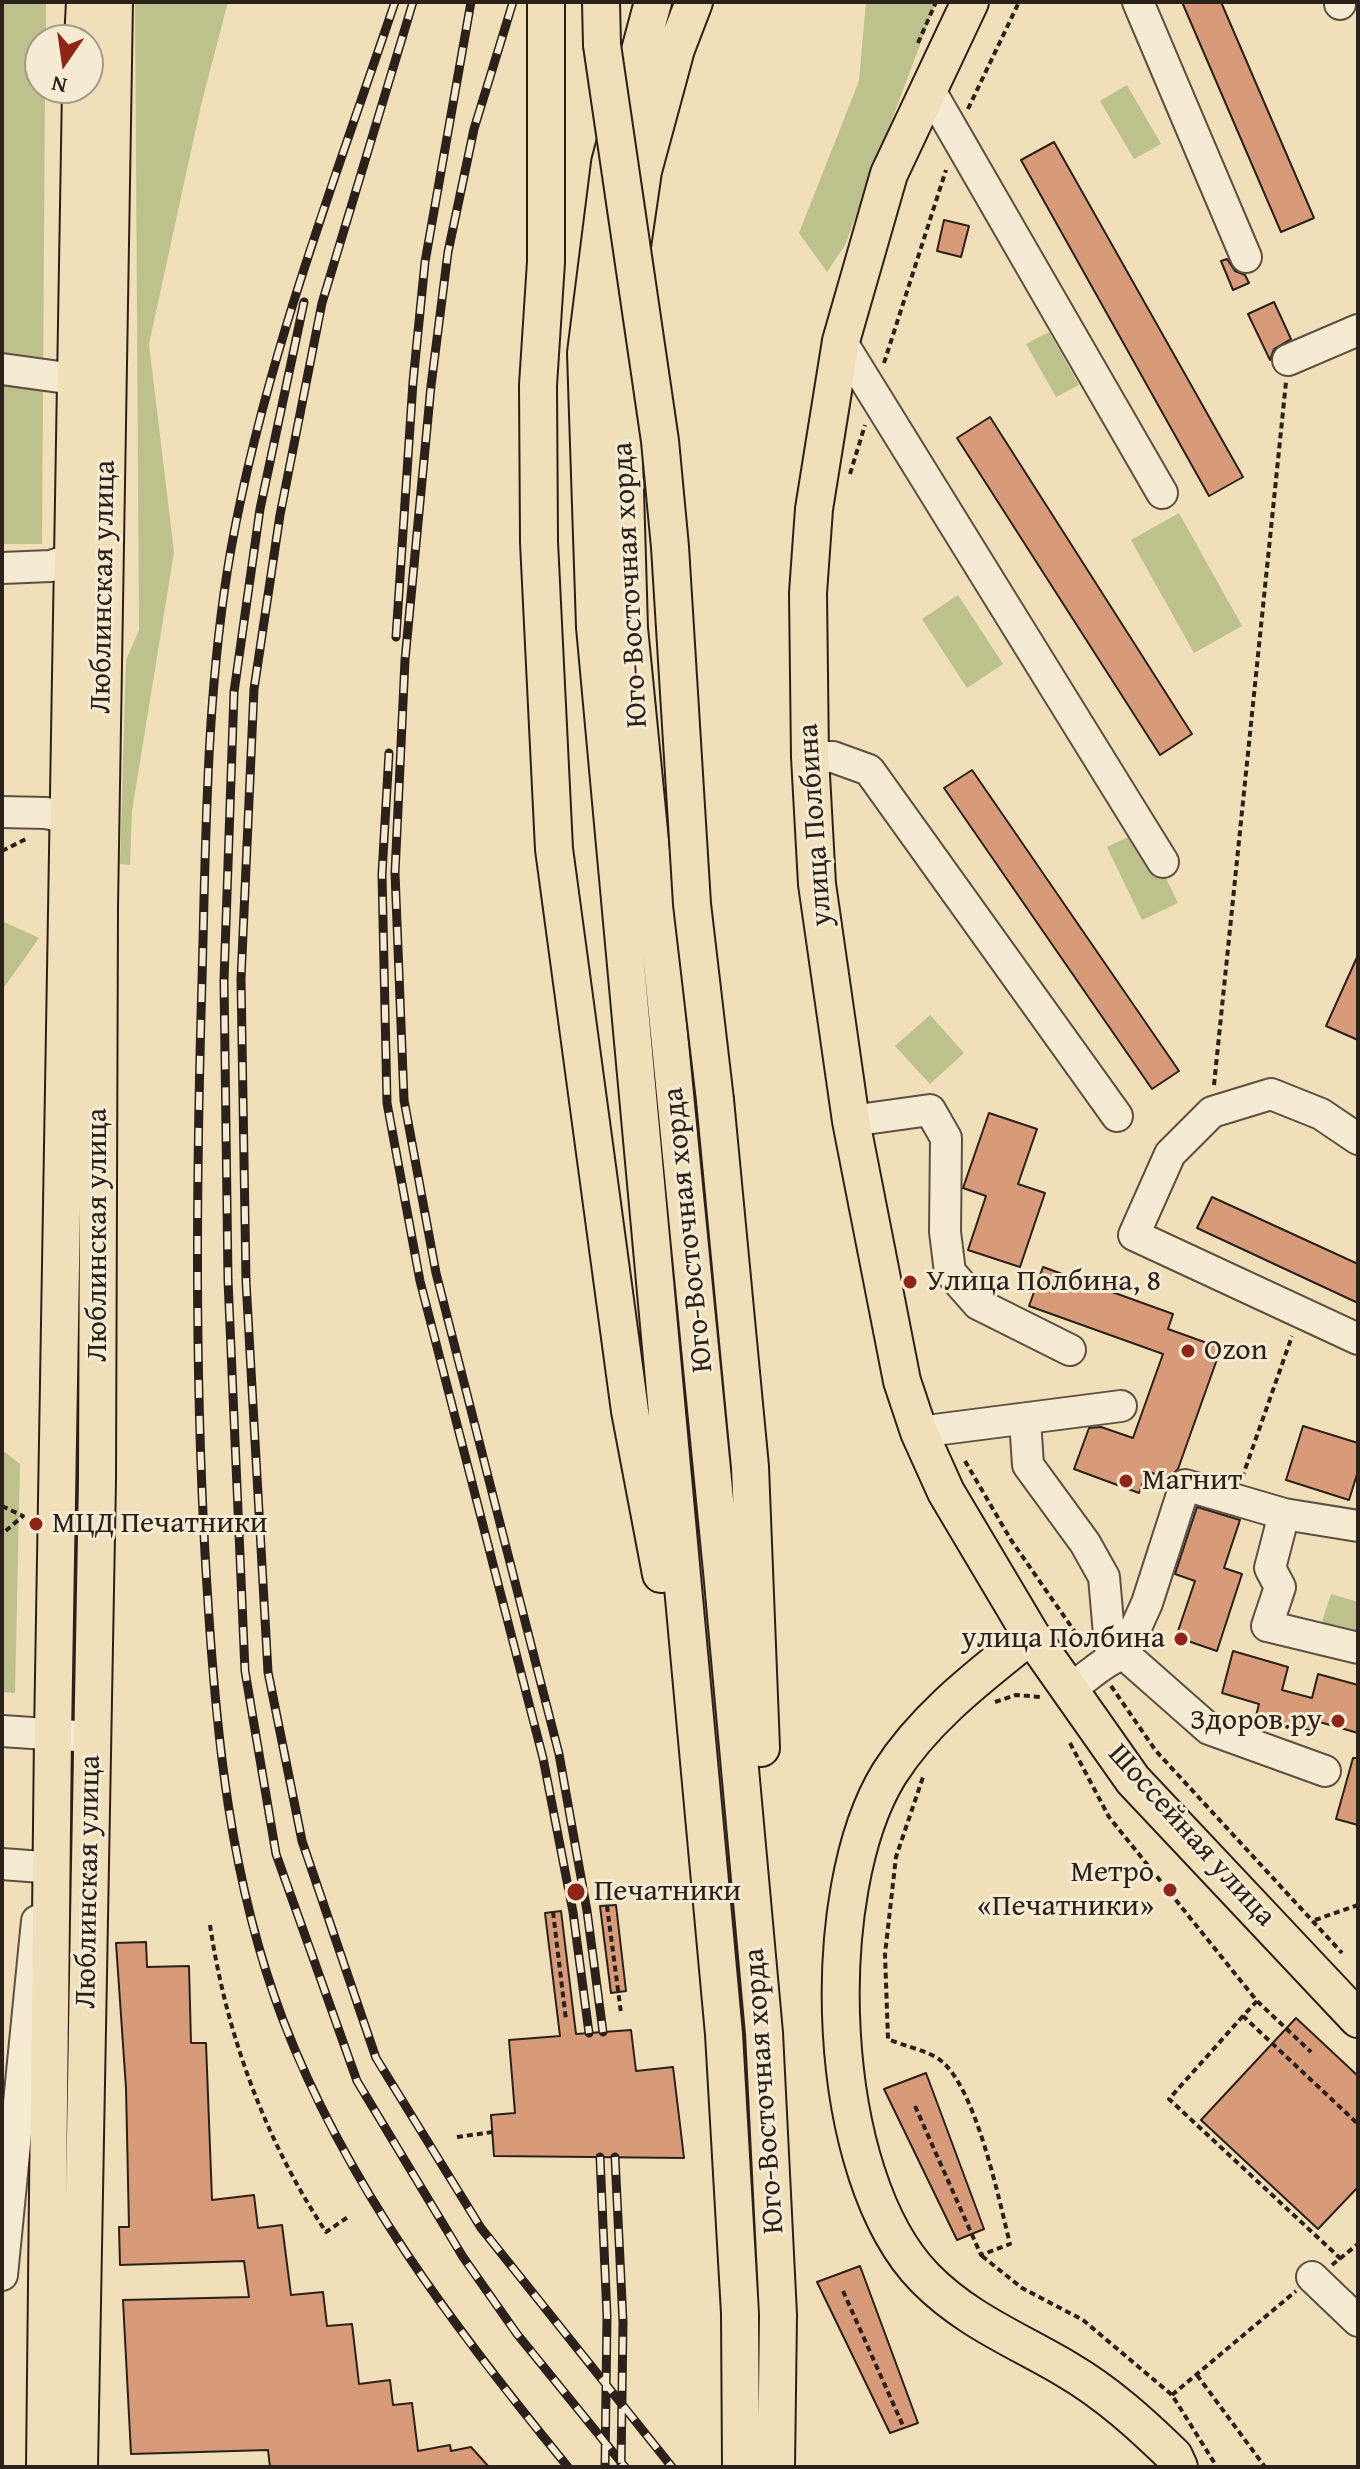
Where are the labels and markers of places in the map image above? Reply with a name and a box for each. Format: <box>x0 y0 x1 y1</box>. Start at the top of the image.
place label: Улица Полбина, 8 <box>926 1264 1161 1300</box>
marker: Улица Полбина, 8 <box>901 1273 919 1291</box>
place label: Ozon <box>1204 1333 1268 1369</box>
marker: Ozon <box>1179 1342 1197 1360</box>
place label: Магнит <box>1142 1463 1242 1499</box>
marker: Магнит <box>1117 1472 1135 1490</box>
place label: МЦД Печатники <box>52 1506 268 1542</box>
marker: МЦД Печатники <box>27 1515 45 1533</box>
place label: улица Полбина <box>961 1621 1165 1657</box>
marker: улица Полбина <box>1172 1630 1190 1648</box>
place label: Здоров.ру <box>1190 1703 1322 1739</box>
marker: Здоров.ру <box>1329 1712 1347 1730</box>
place label: Метро «Печатники» <box>977 1855 1154 1926</box>
place label: Печатники <box>594 1874 741 1910</box>
marker: Печатники <box>565 1881 587 1903</box>
marker: Метро «Печатники» <box>1161 1881 1179 1899</box>

